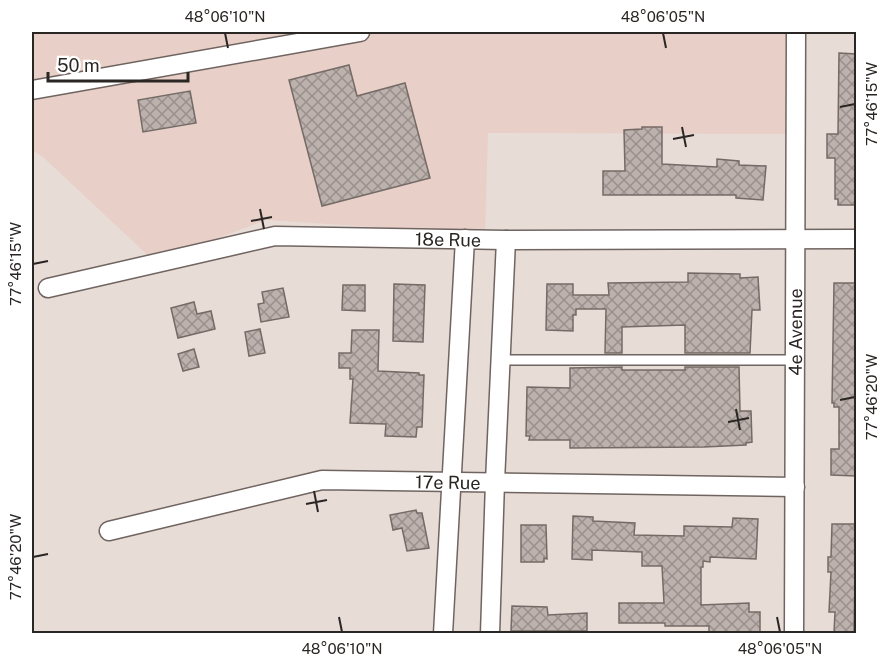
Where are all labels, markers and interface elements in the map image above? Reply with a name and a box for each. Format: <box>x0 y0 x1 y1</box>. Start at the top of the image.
text: 48°06'10"N <box>184 8 266 25</box>
text: 48°06'05"N <box>621 8 705 25</box>
scale bar <box>48 45 188 83</box>
text: 50 m <box>57 55 100 76</box>
text: 77°46'15"W <box>863 62 880 146</box>
text: 77°46'15"W <box>7 222 24 306</box>
street label: 18e Rue <box>415 228 481 250</box>
street label: 4e Avenue <box>784 288 806 376</box>
text: 77°46'20"W <box>863 354 880 440</box>
street label: 17e Rue <box>415 471 481 493</box>
text: 77°46'20"W <box>7 514 24 600</box>
text: 48°06'10"N <box>301 640 383 657</box>
text: 48°06'05"N <box>738 640 822 657</box>

